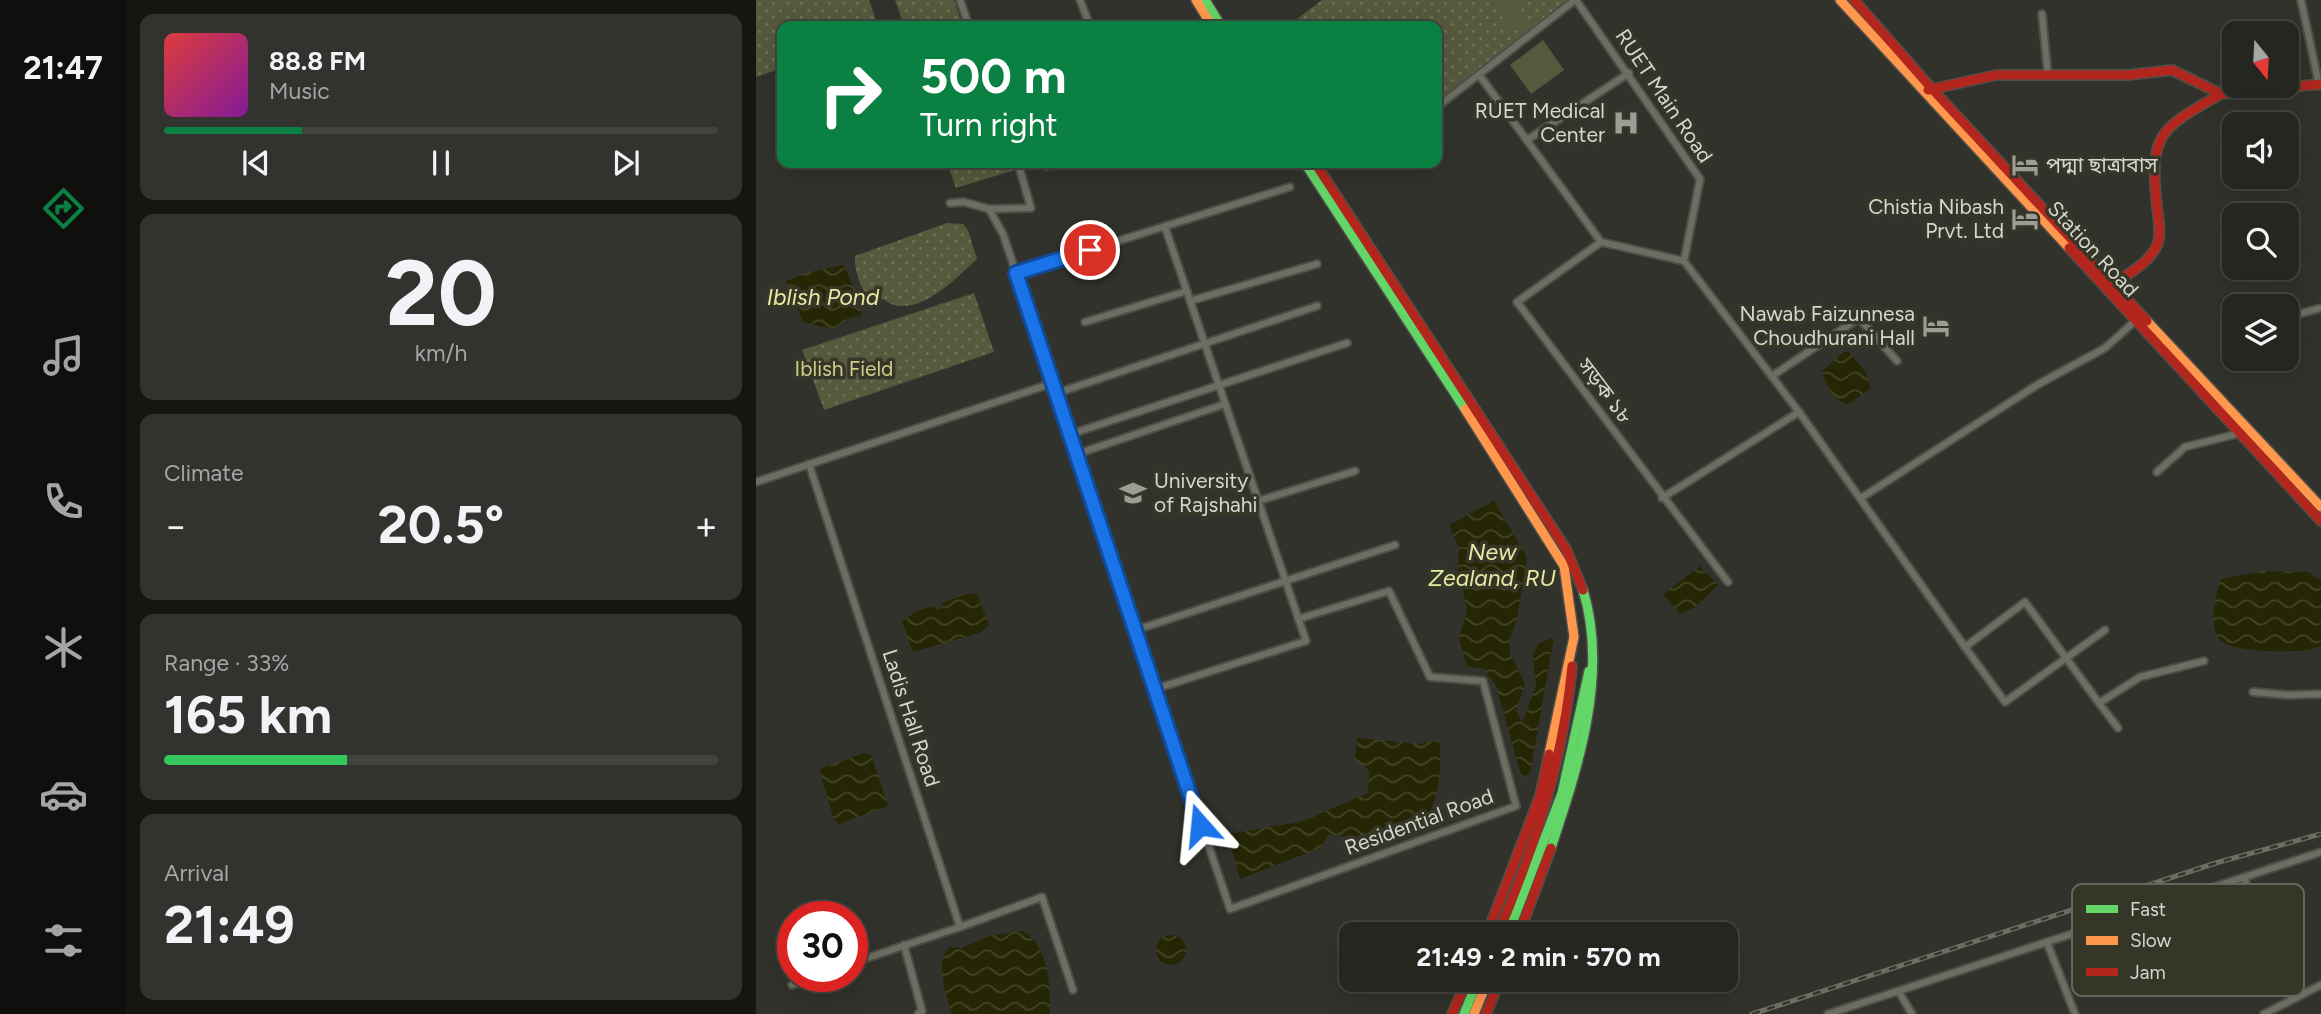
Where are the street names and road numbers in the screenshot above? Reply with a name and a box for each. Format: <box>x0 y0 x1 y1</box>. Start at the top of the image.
street label: RUET Main Road <box>1610 24 1718 167</box>
street label: Station Road <box>2043 196 2144 302</box>
street label: সড়ক ১৮ <box>1572 352 1638 428</box>
street label: Ladis Hall Road <box>877 646 945 790</box>
street label: Residential Road <box>1341 783 1497 860</box>

